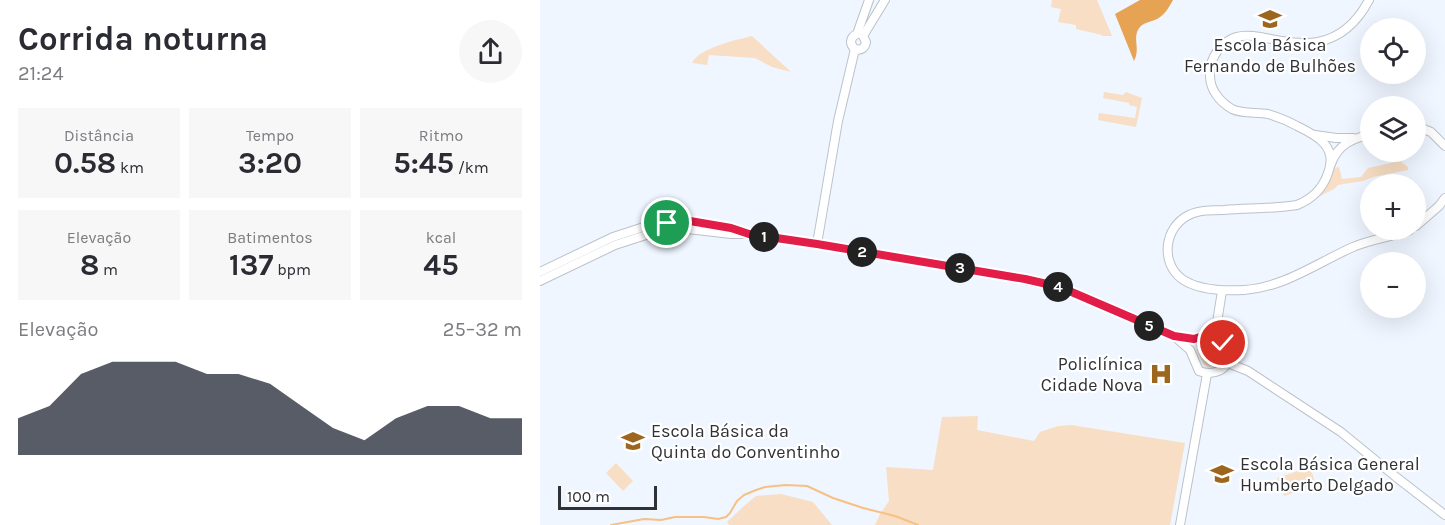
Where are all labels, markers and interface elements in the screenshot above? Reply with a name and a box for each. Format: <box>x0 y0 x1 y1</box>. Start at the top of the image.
school or university icon: Escola Básica Fernando de Bulhões <box>1257 6 1283 32</box>
map controls <box>1360 18 1426 318</box>
button: locate <box>1360 18 1426 84</box>
text: Corrida noturna <box>18 20 268 58</box>
button: share <box>459 20 522 83</box>
place label: Escola Básica Fernando de Bulhões <box>1184 34 1356 77</box>
text: 21:24 <box>18 62 64 85</box>
button: layers <box>1360 96 1426 162</box>
text: Distância <box>64 126 134 145</box>
text: Tempo <box>246 126 294 145</box>
text: Ritmo <box>419 126 463 145</box>
text: 0.58 <box>54 145 116 181</box>
text: 3:20 <box>238 145 302 181</box>
text: 5:45 <box>393 145 454 181</box>
text: km <box>116 158 144 177</box>
text: /km <box>454 158 489 177</box>
button: + <box>1360 174 1426 240</box>
pin <box>641 197 692 248</box>
icon: arrive <box>650 206 683 239</box>
pin: 1 <box>749 222 779 252</box>
text: 1 <box>761 227 767 246</box>
text: Elevação <box>67 228 131 247</box>
text: Batimentos <box>227 228 313 247</box>
text: kcal <box>426 228 456 247</box>
pin: 2 <box>847 237 877 267</box>
text: 2 <box>857 242 867 261</box>
text: 8 <box>80 247 99 283</box>
text: 137 <box>229 247 273 283</box>
text: 45 <box>423 247 459 283</box>
button: − <box>1360 252 1426 318</box>
pin: 3 <box>945 253 975 283</box>
text: 3 <box>955 258 965 277</box>
text: m <box>99 260 118 279</box>
text: bpm <box>273 260 311 279</box>
pin: 4 <box>1043 272 1073 302</box>
text: 4 <box>1053 277 1063 296</box>
pin: 5 <box>1134 311 1164 341</box>
text: 5 <box>1144 316 1154 335</box>
pin <box>1197 317 1248 368</box>
text: Elevação <box>18 318 98 341</box>
text: 25–32 m <box>443 318 522 341</box>
icon: check <box>1206 326 1239 359</box>
place label: Policlínica Cidade Nova <box>1041 353 1143 396</box>
hospital icon: Policlínica Cidade Nova <box>1148 361 1174 387</box>
place label: Escola Básica da Quinta do Conventinho <box>651 420 840 463</box>
school or university icon: Escola Básica da Quinta do Conventinho <box>620 428 646 454</box>
place label: Escola Básica General Humberto Delgado <box>1240 453 1420 496</box>
school or university icon: Escola Básica General Humberto Delgado <box>1209 461 1235 487</box>
scale bar <box>558 483 657 510</box>
text: 100 m <box>567 487 610 506</box>

